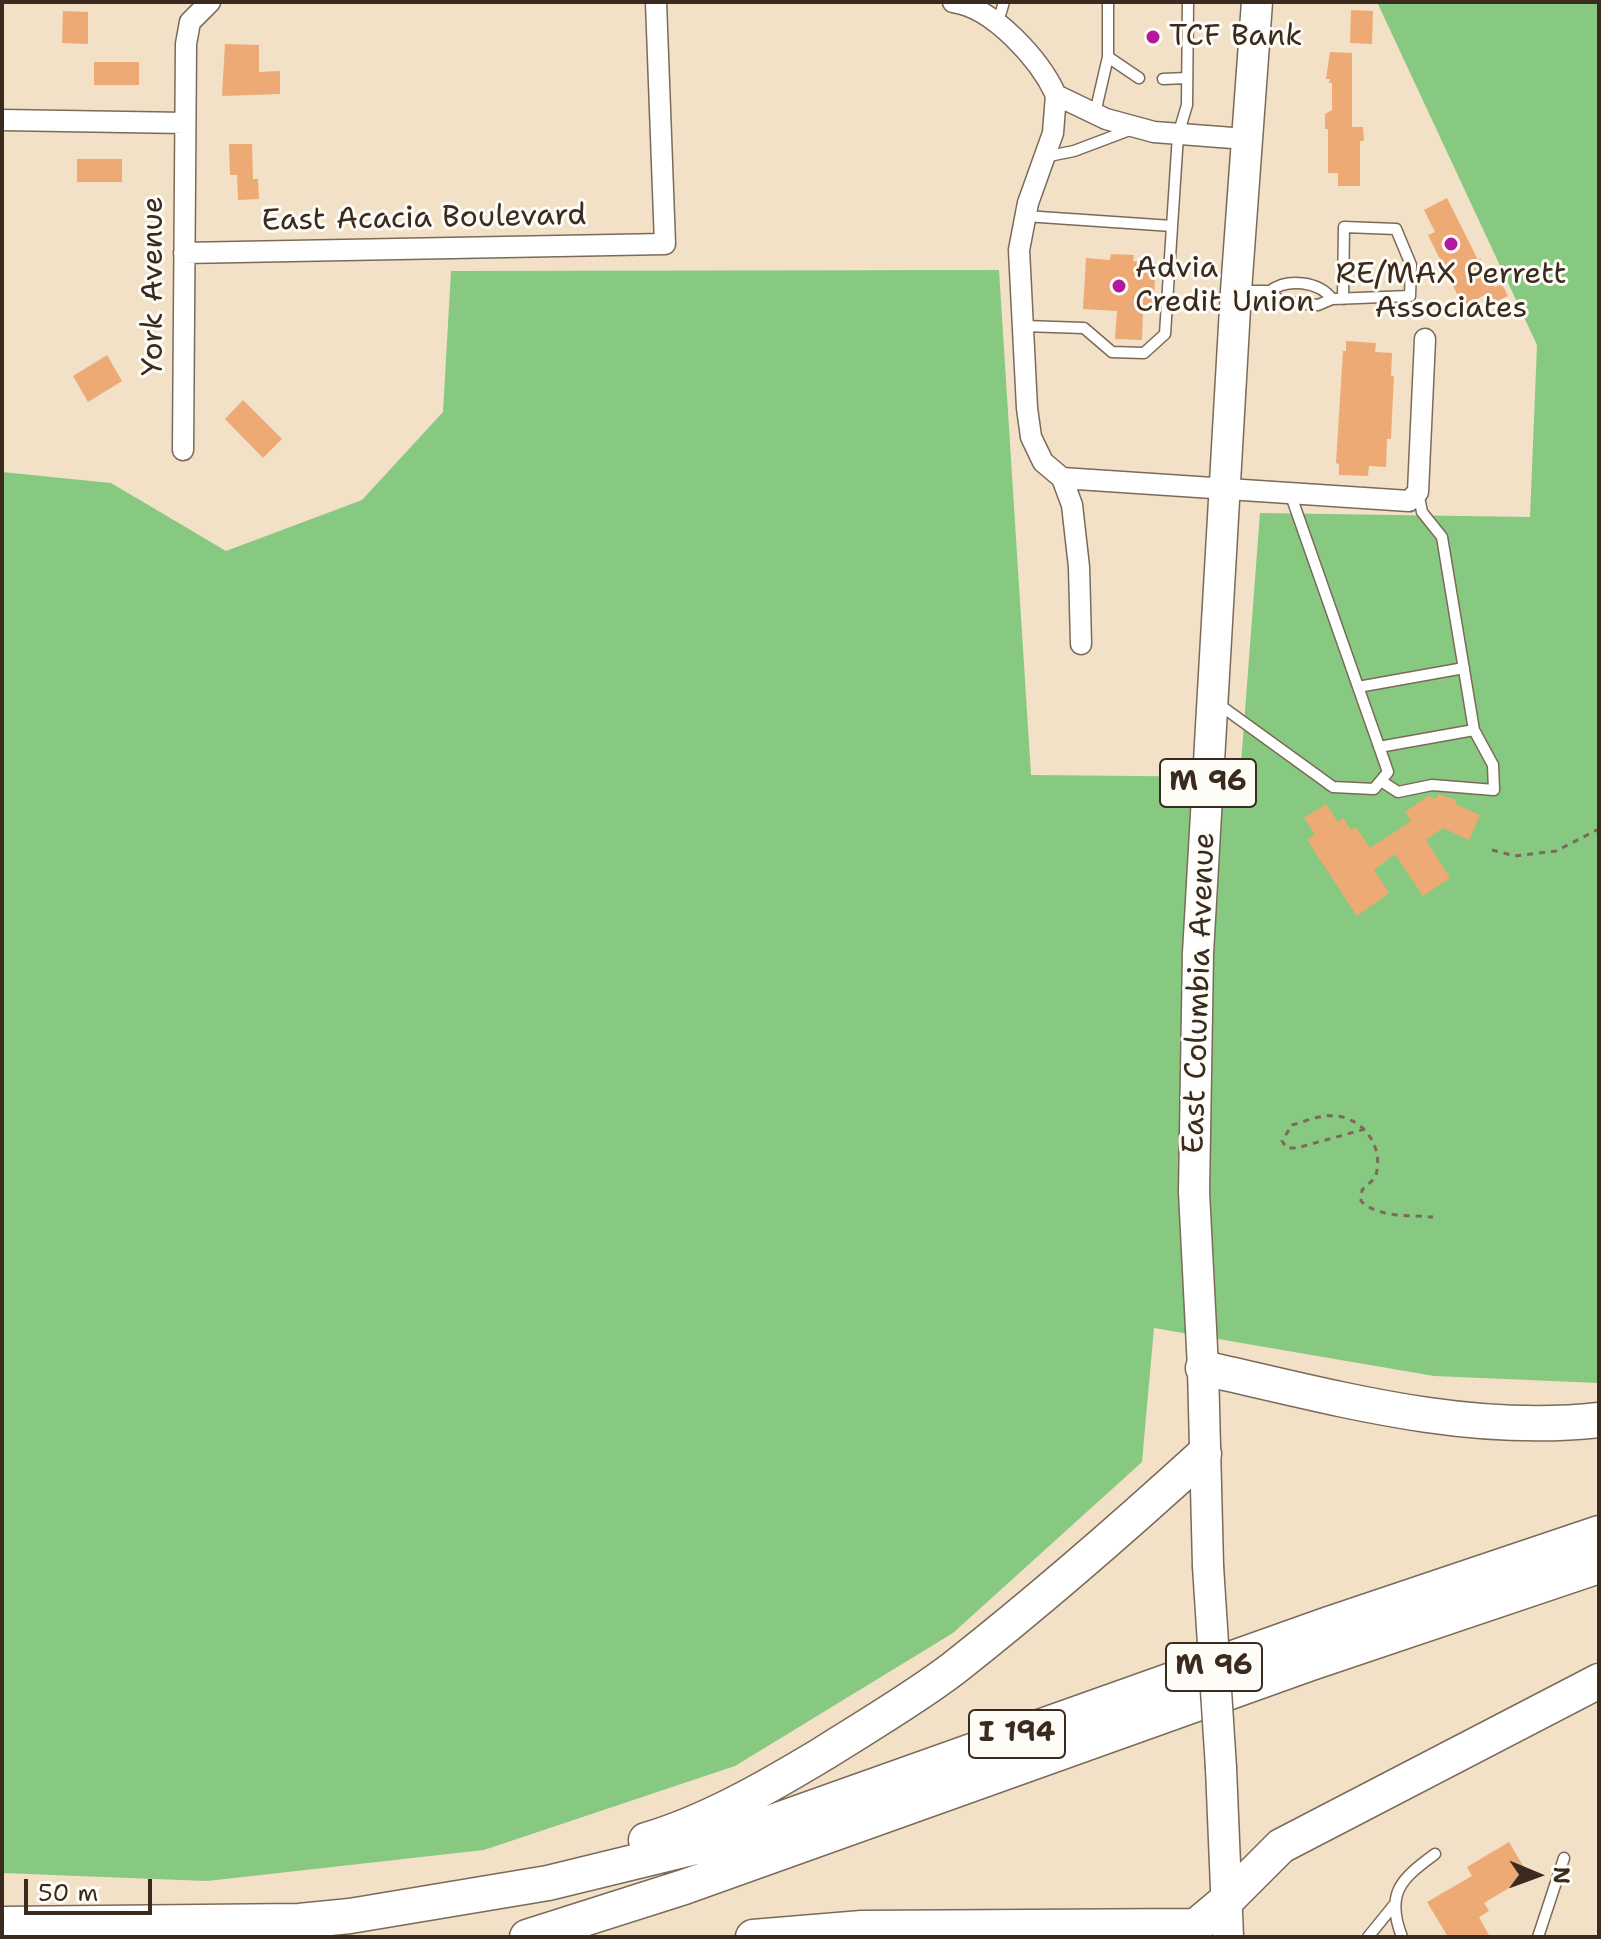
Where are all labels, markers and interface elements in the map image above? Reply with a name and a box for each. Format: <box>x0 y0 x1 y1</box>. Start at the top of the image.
place label: TCF Bank <box>1169 19 1303 55</box>
marker: TCF Bank <box>1144 28 1162 46</box>
street label: York Avenue <box>136 196 172 376</box>
street label: East Acacia Boulevard <box>261 198 587 240</box>
marker: RE/MAX Perrett Associates <box>1442 235 1460 253</box>
place label: Advia Credit Union <box>1135 251 1314 322</box>
place label: RE/MAX Perrett Associates <box>1335 257 1567 328</box>
marker: Advia Credit Union <box>1110 277 1128 295</box>
road number: M 96 <box>1160 759 1256 807</box>
street label: East Columbia Avenue <box>1176 832 1224 1154</box>
road number: M 96 <box>1166 1643 1262 1691</box>
road number: I 194 <box>969 1710 1065 1758</box>
north arrow <box>1497 1835 1577 1915</box>
scale bar <box>28 1863 156 1913</box>
text: N <box>1547 1866 1576 1884</box>
text: 50 m <box>38 1877 98 1909</box>

